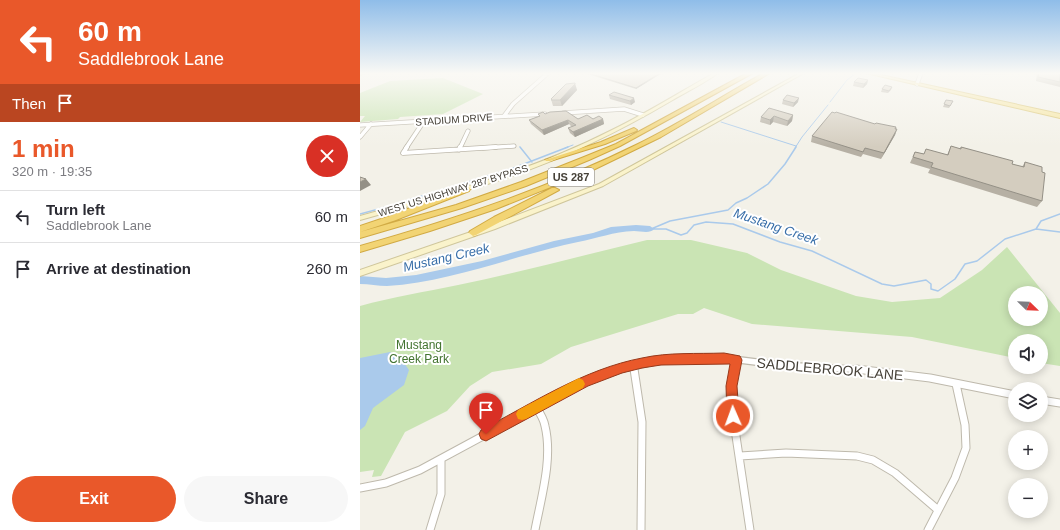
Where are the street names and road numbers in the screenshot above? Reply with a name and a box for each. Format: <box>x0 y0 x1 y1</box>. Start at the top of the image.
street label: STADIUM DRIVE <box>415 111 493 128</box>
street label: WEST US HIGHWAY 287 BYPASS <box>377 162 530 219</box>
road number: US 287 <box>548 168 594 186</box>
street label: SADDLEBROOK LANE <box>756 355 904 383</box>

